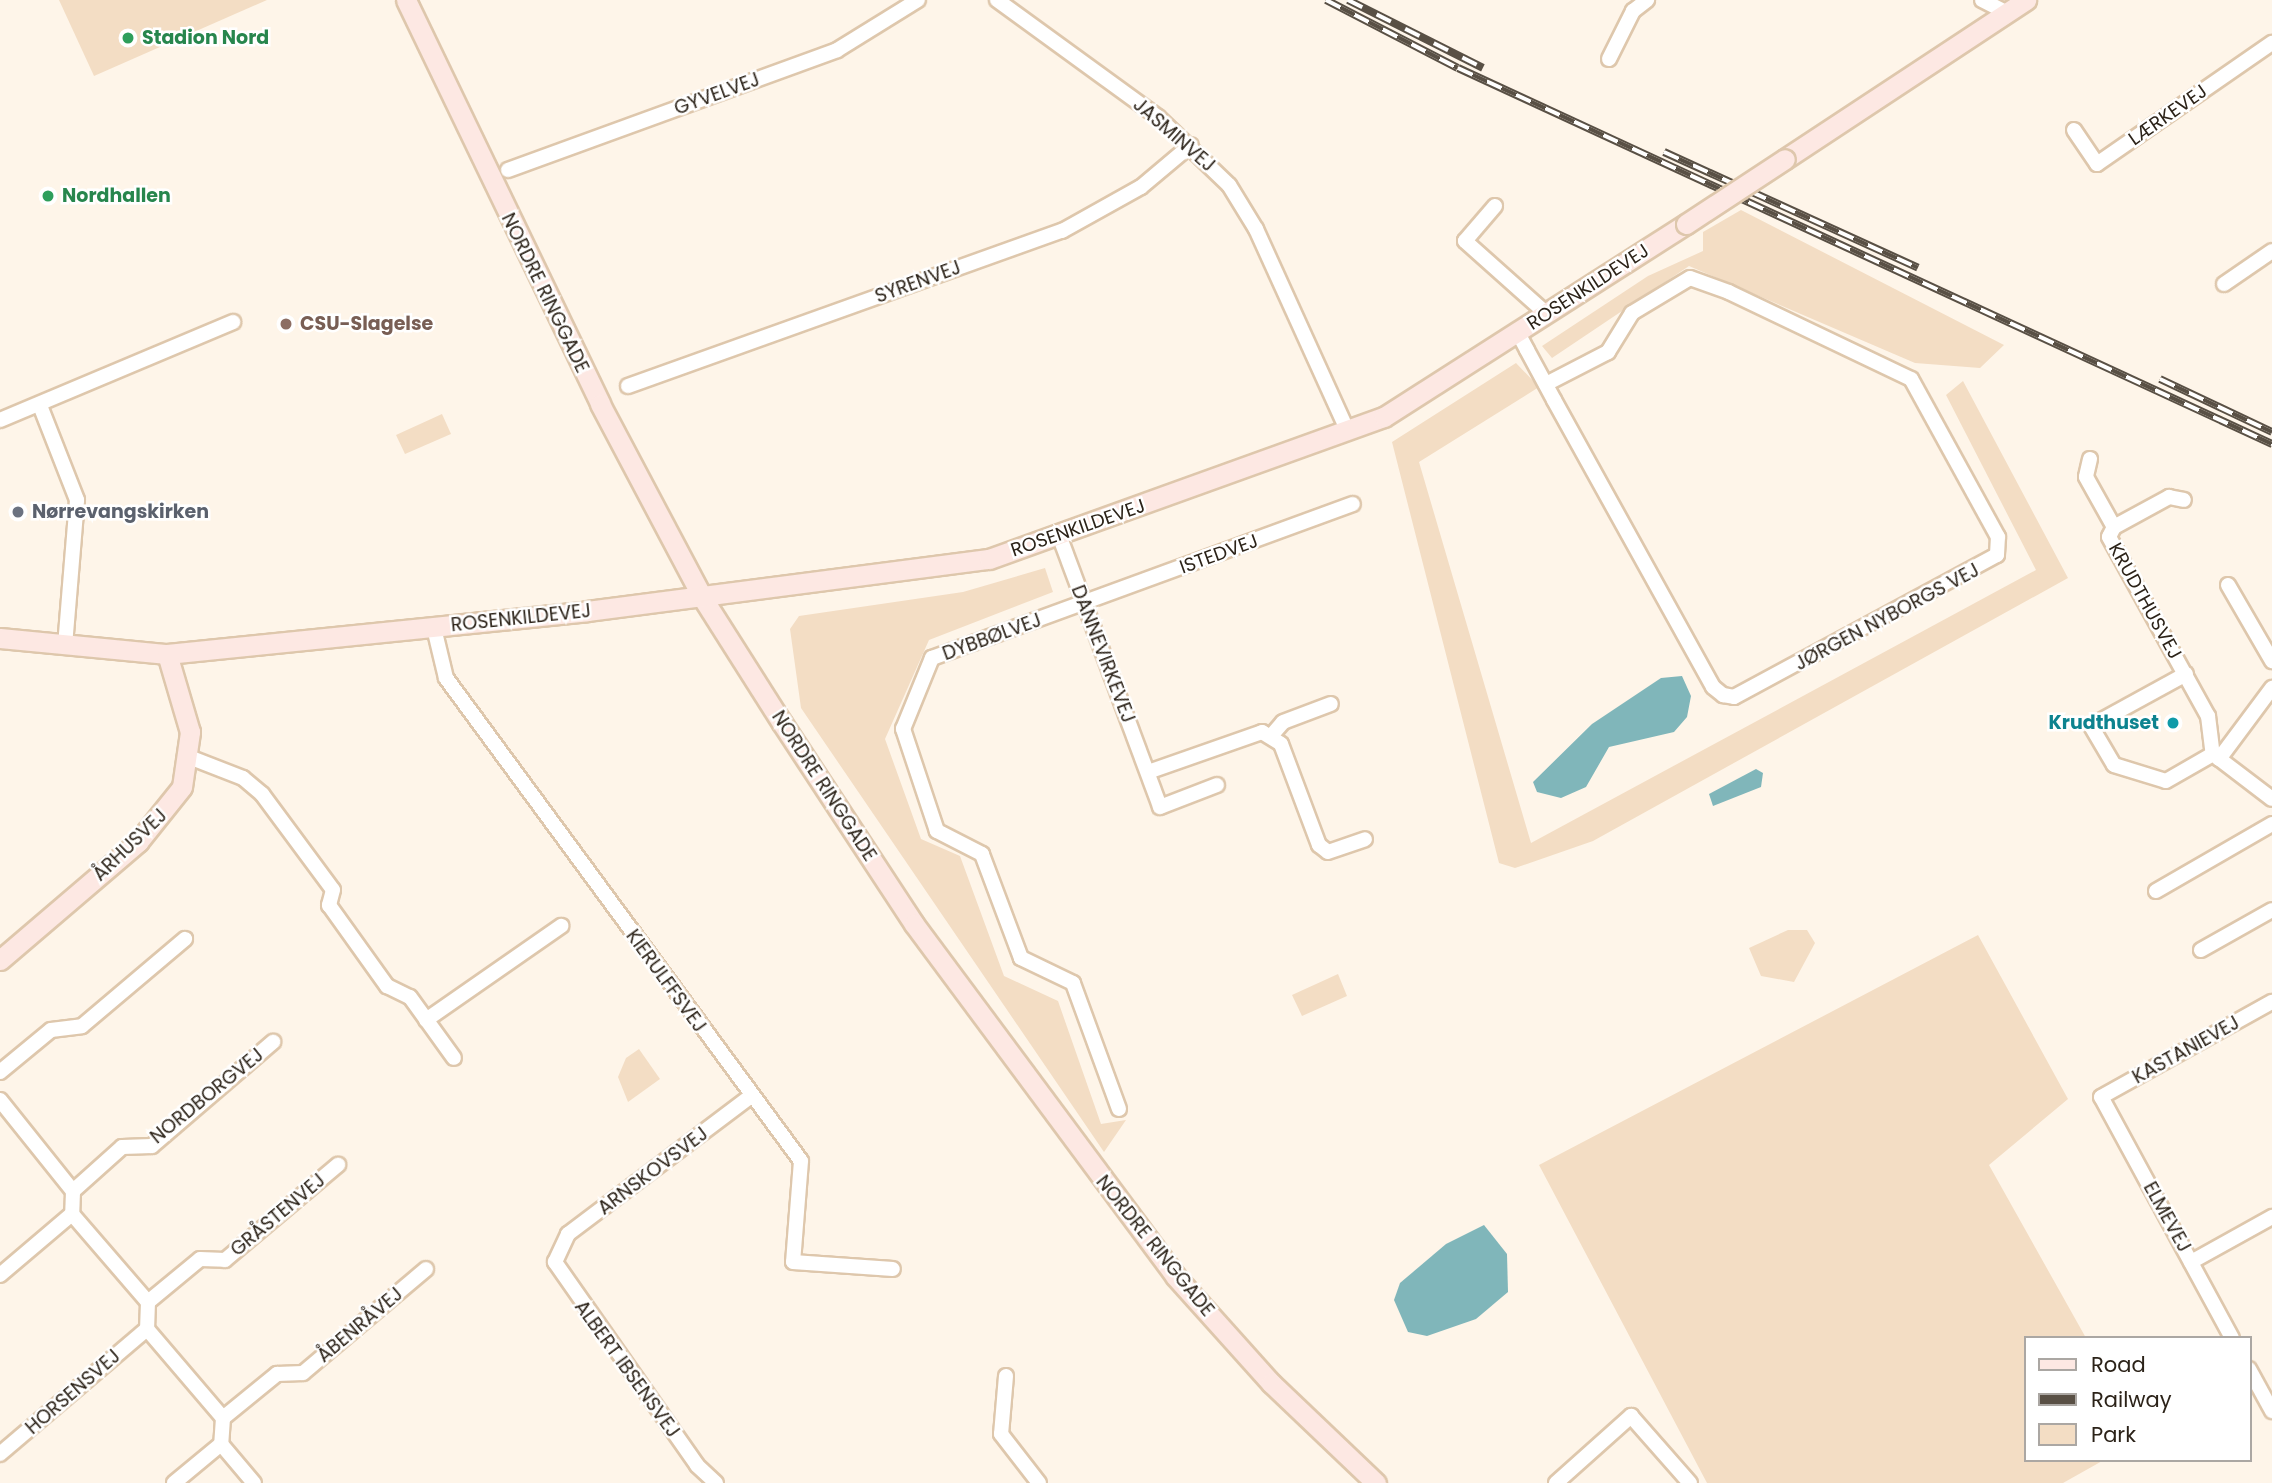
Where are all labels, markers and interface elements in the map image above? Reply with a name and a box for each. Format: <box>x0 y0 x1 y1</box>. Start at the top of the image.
place label: Stadion Nord <box>142 27 269 49</box>
marker: Stadion Nord <box>120 30 136 46</box>
street label: GYVELVEJ <box>671 68 763 120</box>
street label: LÆRKEVEJ <box>2124 80 2212 150</box>
street label: JASMINVEJ <box>1128 93 1220 177</box>
place label: Nordhallen <box>62 185 171 207</box>
marker: Nordhallen <box>40 188 56 204</box>
street label: NORDRE RINGGADE <box>496 209 594 377</box>
street label: ROSENKILDEVEJ <box>1523 239 1653 335</box>
street label: SYRENVEJ <box>872 256 964 308</box>
place label: CSU-Slagelse <box>300 313 433 335</box>
marker: CSU-Slagelse <box>278 316 294 332</box>
street label: ROSENKILDEVEJ <box>1008 494 1148 562</box>
place label: Nørrevangskirken <box>32 501 209 523</box>
marker: Nørrevangskirken <box>10 504 26 520</box>
street label: ISTEDVEJ <box>1177 529 1261 579</box>
street label: KRUDTHUSVEJ <box>2104 539 2186 663</box>
street label: JØRGEN NYBORGS VEJ <box>1791 559 1983 675</box>
street label: DANNEVIRKEVEJ <box>1066 582 1140 726</box>
street label: ROSENKILDEVEJ <box>450 599 592 637</box>
street label: DYBBØLVEJ <box>939 609 1045 665</box>
street label: NORDRE RINGGADE <box>767 706 881 866</box>
place label: Krudthuset <box>2049 712 2159 734</box>
marker: Krudthuset <box>2165 715 2181 731</box>
street label: ÅRHUSVEJ <box>88 804 172 886</box>
street label: KIERULFFSVEJ <box>621 925 711 1037</box>
street label: KASTANIEVEJ <box>2128 1011 2244 1089</box>
street label: NORDBORGVEJ <box>146 1043 268 1149</box>
street label: ARNSKOVSVEJ <box>593 1122 713 1220</box>
street label: GRÅSTENVEJ <box>226 1169 330 1261</box>
street label: NORDRE RINGGADE <box>1091 1171 1219 1321</box>
street label: ELMEVEJ <box>2138 1178 2196 1256</box>
street label: ÅBENRÅVEJ <box>313 1283 407 1367</box>
street label: ALBERT IBSENSVEJ <box>570 1296 684 1442</box>
legend <box>2024 1336 2251 1462</box>
street label: HORSENSVEJ <box>21 1345 125 1439</box>
text: Road <box>2091 1350 2146 1379</box>
text: Railway <box>2091 1385 2172 1414</box>
text: Park <box>2091 1420 2136 1449</box>

